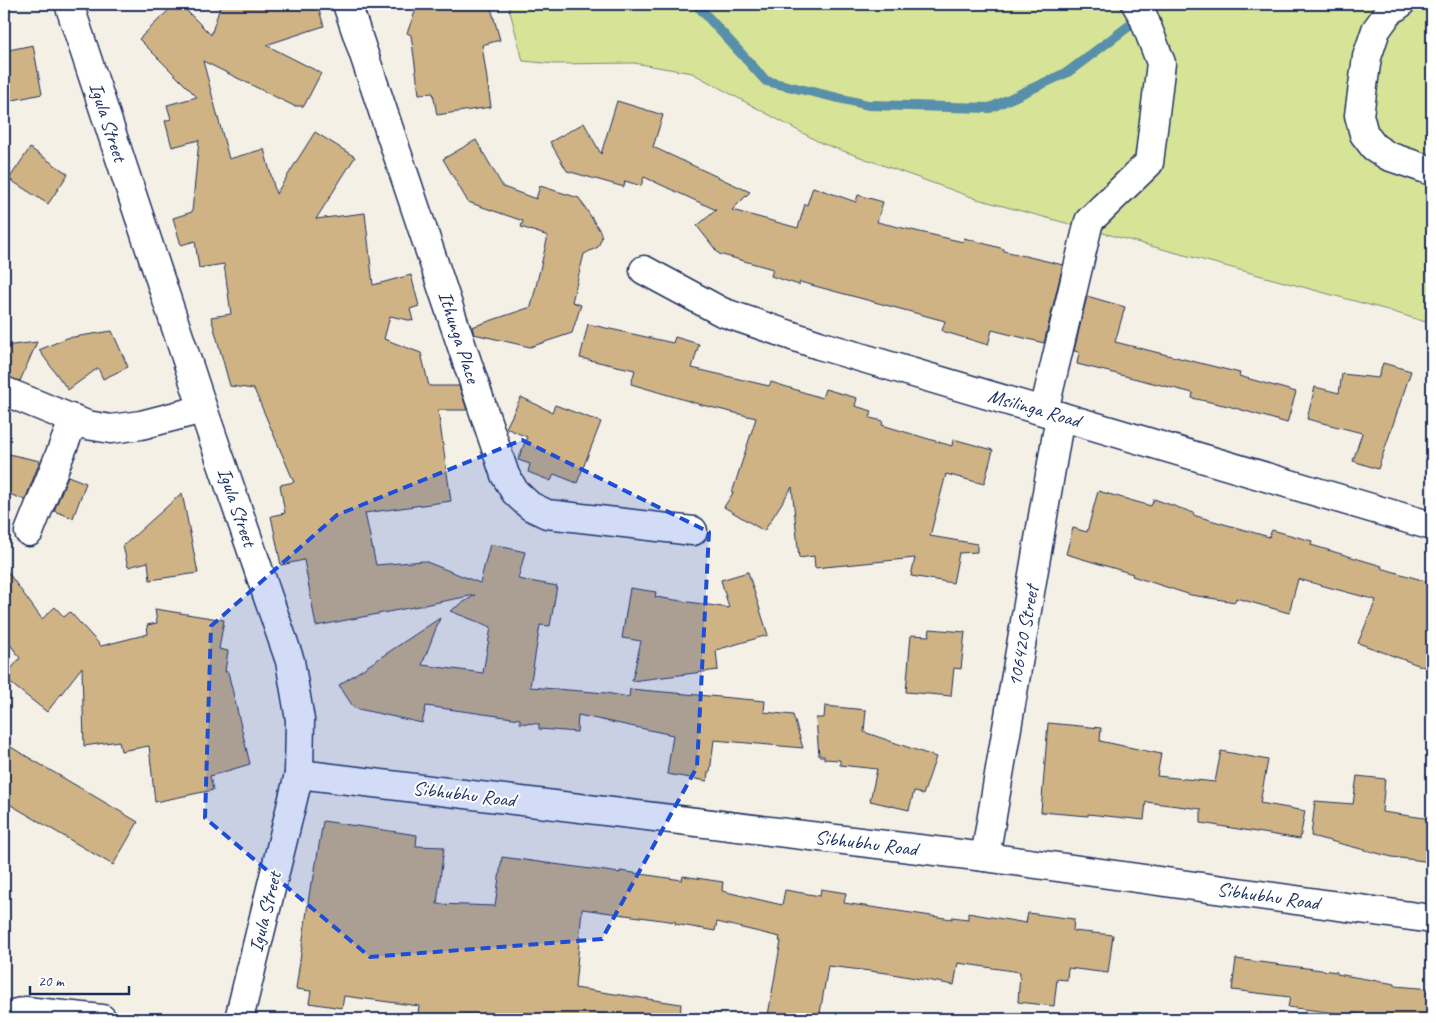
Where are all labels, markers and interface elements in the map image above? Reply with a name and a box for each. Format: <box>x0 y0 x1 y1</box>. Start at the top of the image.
street label: Igula Street <box>83 79 133 167</box>
street label: Ithunga Place <box>432 288 486 387</box>
street label: Msilinga Road <box>985 383 1086 434</box>
street label: Igula Street <box>212 464 263 552</box>
street label: 106420 Street <box>1002 580 1045 689</box>
street label: Sibhubhu Road <box>411 775 520 813</box>
street label: Sibhubhu Road <box>813 824 922 862</box>
street label: Igula Street <box>243 867 288 955</box>
street label: Sibhubhu Road <box>1215 876 1324 916</box>
scale bar <box>30 963 129 995</box>
text: 20 m <box>38 972 65 991</box>

